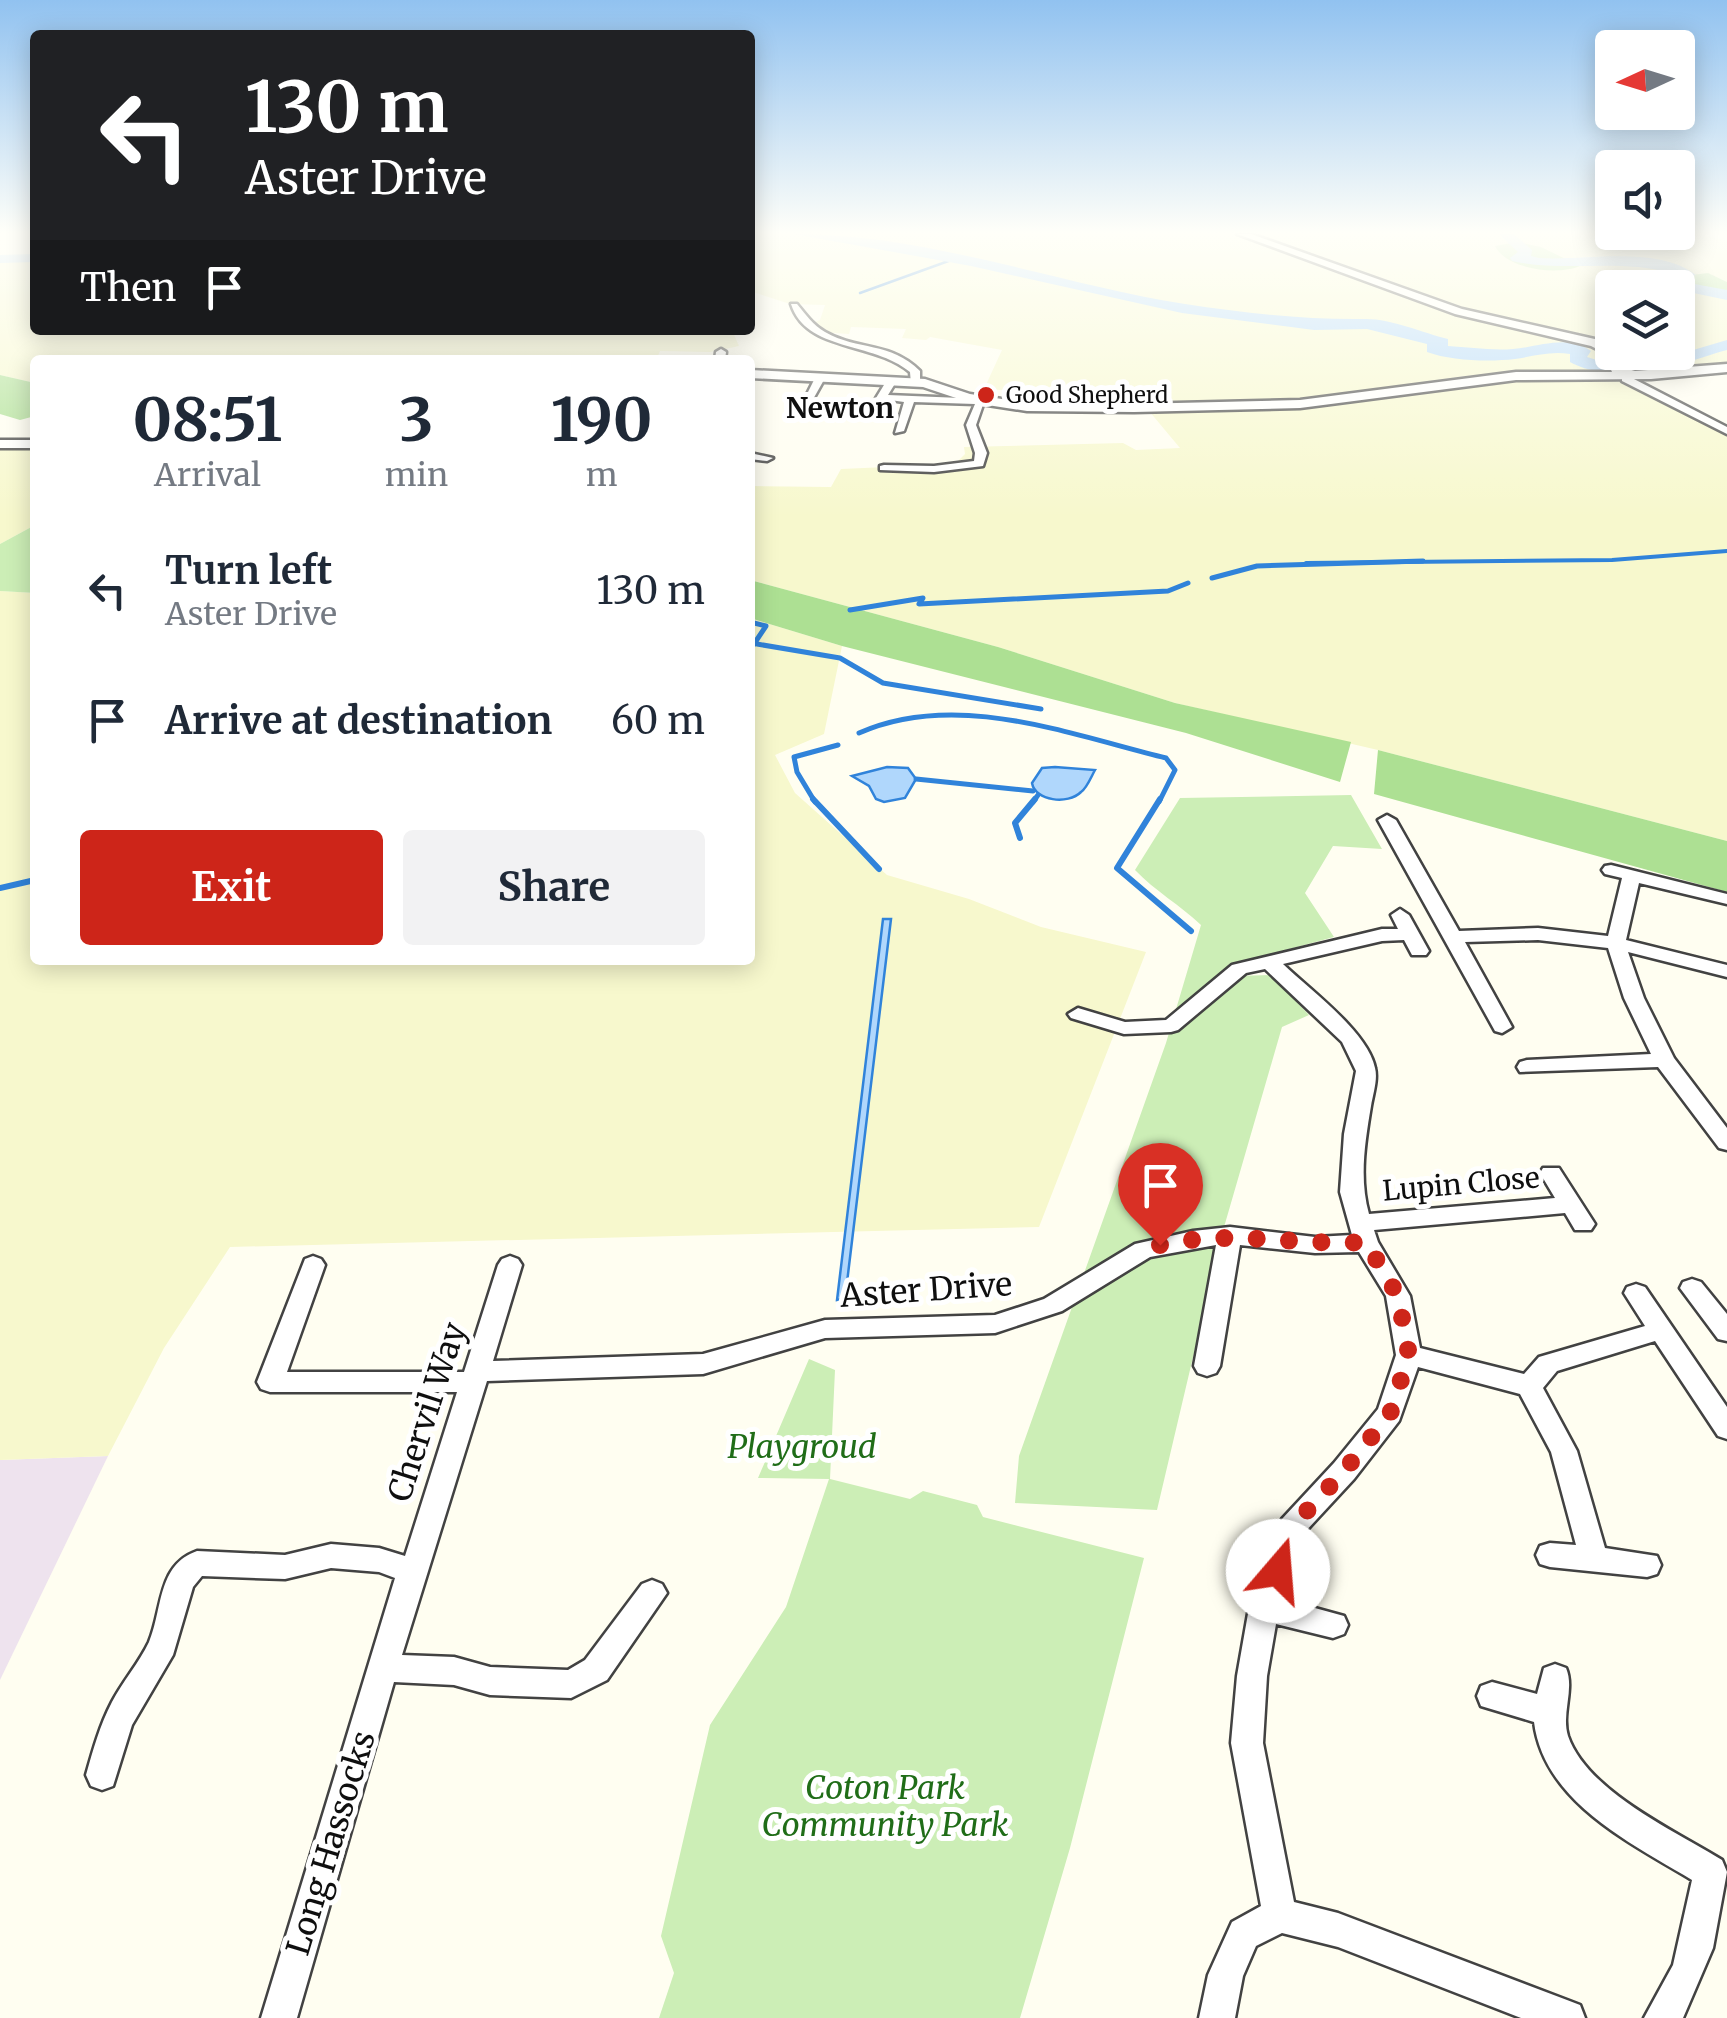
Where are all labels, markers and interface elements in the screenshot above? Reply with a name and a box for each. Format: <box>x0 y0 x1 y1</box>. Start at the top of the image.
north arrow <box>1595 30 1695 130</box>
map controls <box>1595 30 1695 370</box>
text: 130 m <box>245 63 449 151</box>
icon: left <box>80 70 210 200</box>
text: Aster Drive <box>245 150 487 206</box>
button: sound <box>1595 150 1695 250</box>
icon: arrive <box>197 260 252 315</box>
text: Then <box>80 264 177 311</box>
button: layers <box>1595 270 1695 370</box>
place label: Good Shepherd <box>1006 381 1168 409</box>
text: 08:51 <box>133 382 282 457</box>
text: 3 <box>399 382 434 457</box>
text: 190 <box>551 382 652 457</box>
marker: Good Shepherd <box>975 384 997 406</box>
district label: Newton <box>786 390 894 426</box>
text: Arrival <box>154 455 261 495</box>
text: min <box>385 455 448 495</box>
text: m <box>586 455 617 495</box>
text: Turn left <box>165 547 332 594</box>
icon: left <box>80 563 135 618</box>
text: 130 m <box>596 567 705 614</box>
text: Aster Drive <box>165 594 337 634</box>
icon: arrive <box>80 693 135 748</box>
text: Arrive at destination <box>165 697 552 744</box>
text: 60 m <box>611 697 705 744</box>
button: Exit <box>80 830 383 945</box>
button: Share <box>403 830 705 945</box>
pin <box>1118 1143 1203 1246</box>
icon: arrive <box>1133 1158 1188 1213</box>
street label: Lupin Close <box>1381 1159 1541 1209</box>
street label: Aster Drive <box>838 1264 1013 1316</box>
street label: Chervil Way <box>379 1317 475 1506</box>
park label: Playgroud <box>728 1427 877 1467</box>
position arrow <box>1226 1519 1330 1623</box>
street label: Long Hassocks <box>278 1726 384 1960</box>
park label: Coton Park Community Park <box>761 1768 1009 1845</box>

